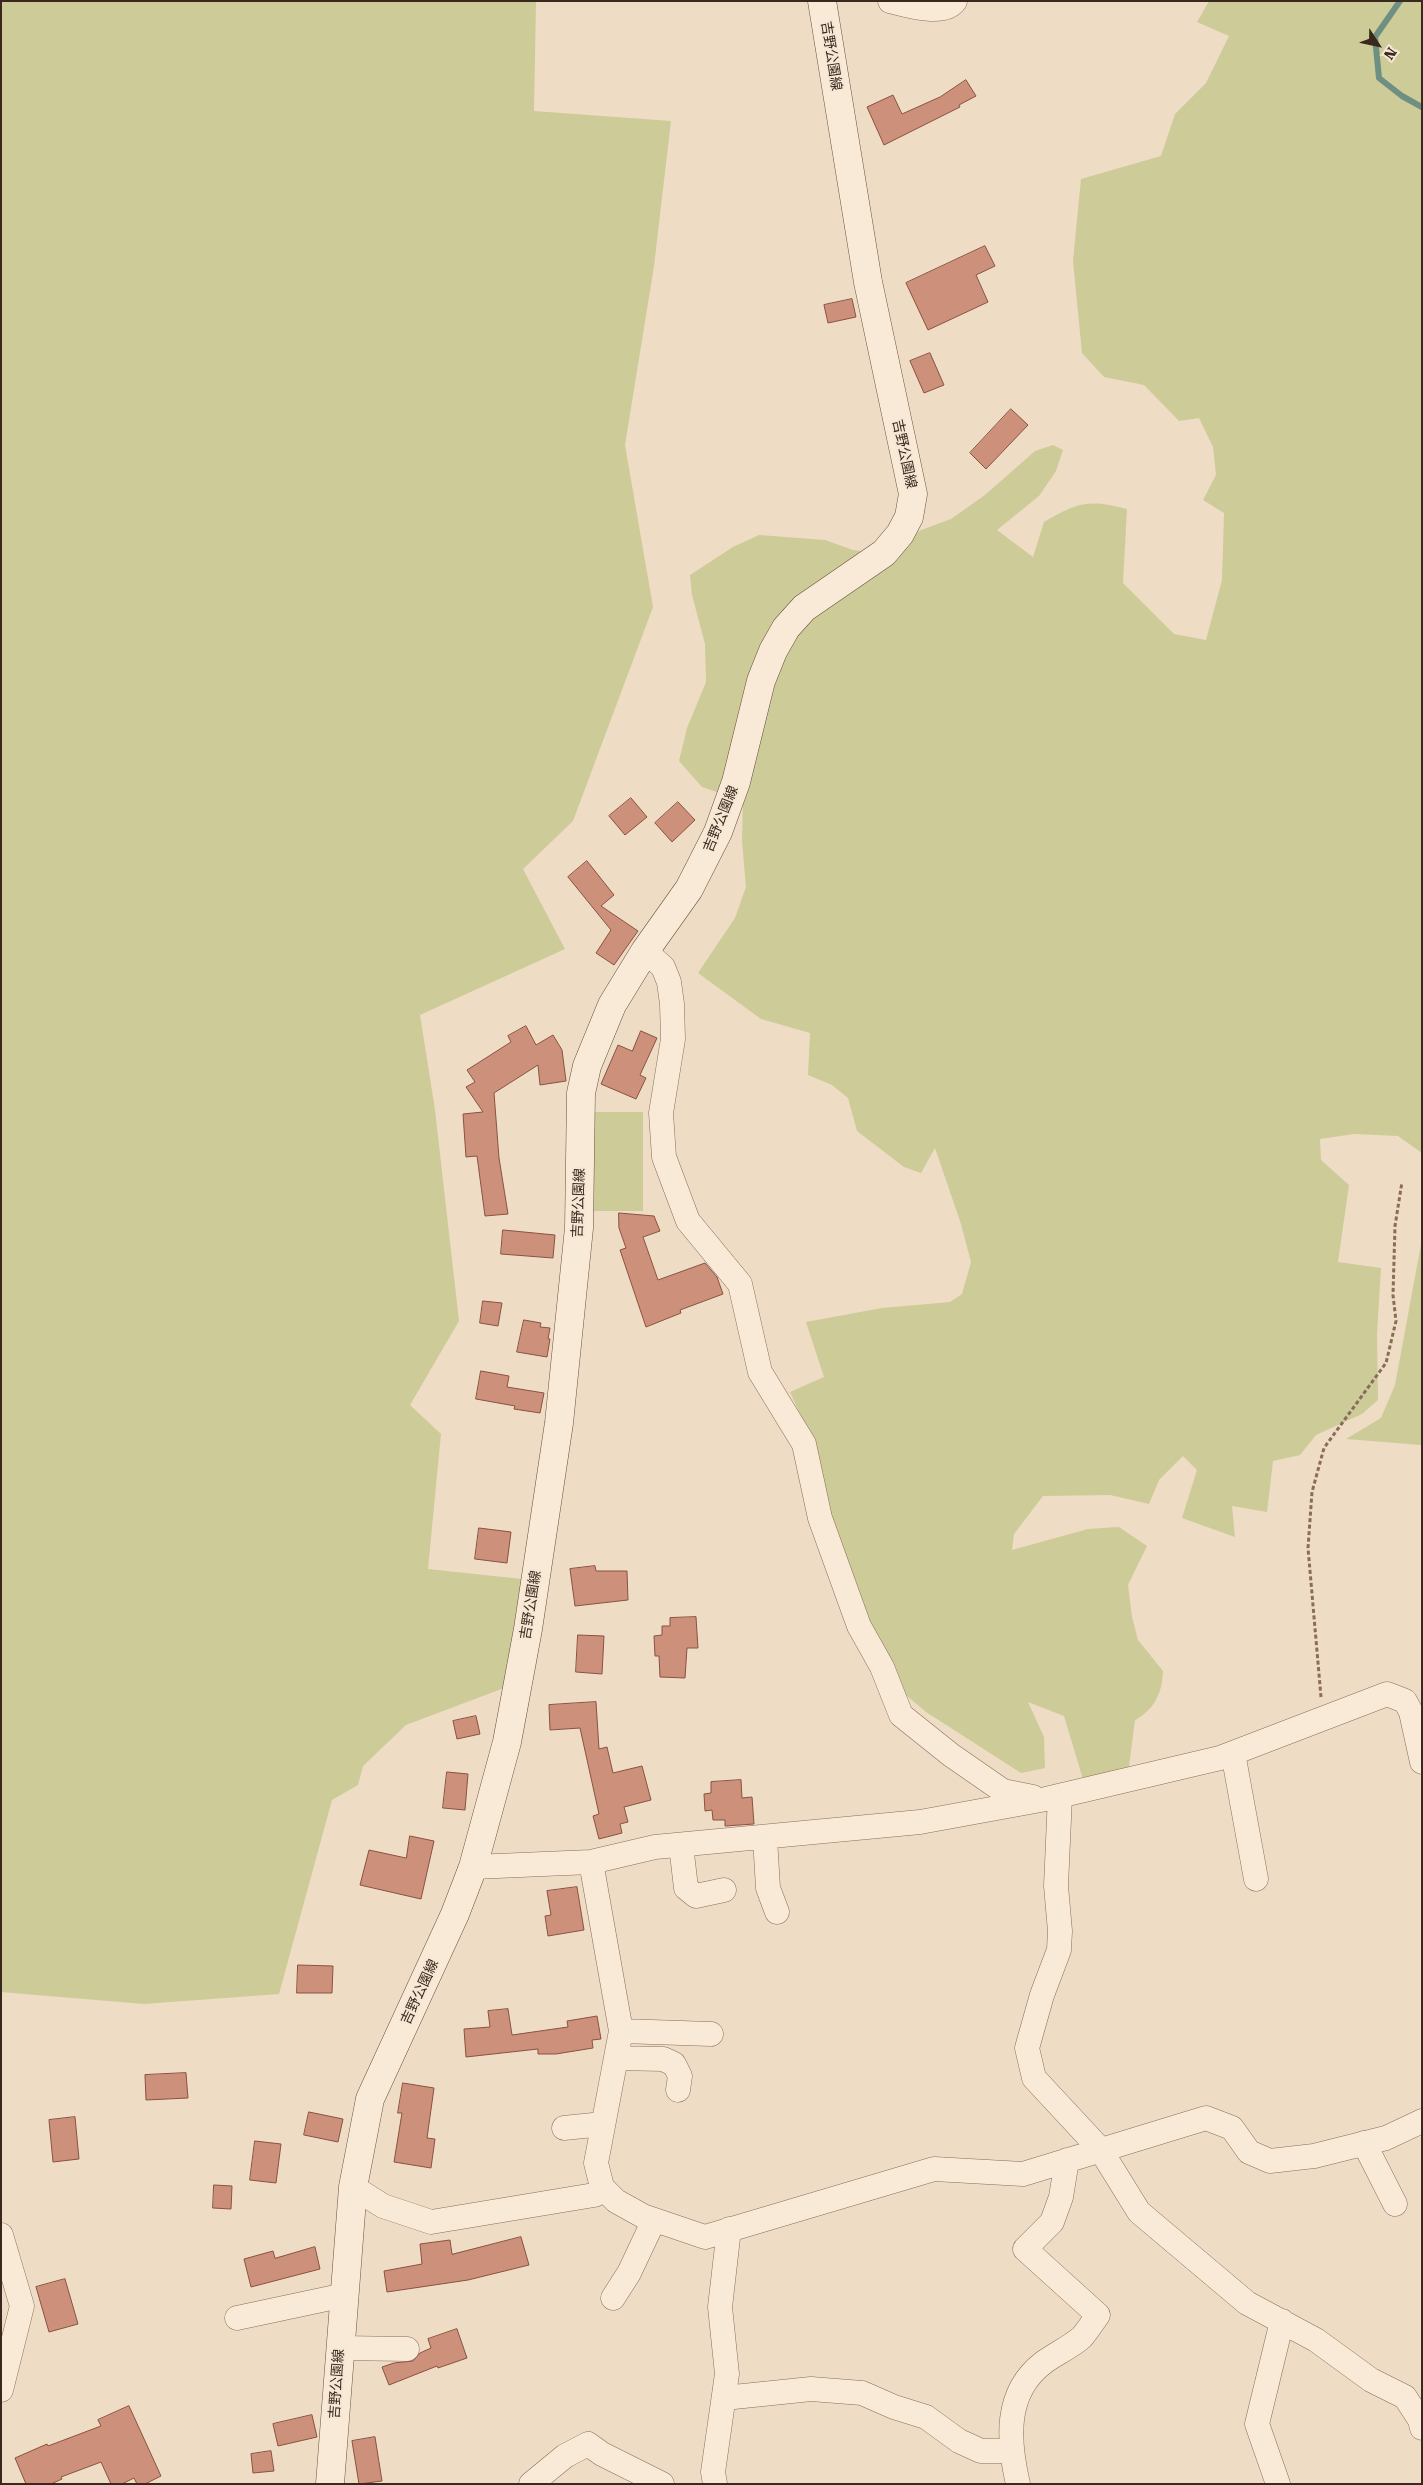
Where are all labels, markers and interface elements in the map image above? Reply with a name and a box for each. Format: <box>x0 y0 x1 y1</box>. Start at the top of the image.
street label: 吉野公園線 <box>817 20 845 92</box>
north arrow <box>1353 20 1403 70</box>
text: N <box>1381 45 1400 63</box>
street label: 吉野公園線 <box>889 418 919 490</box>
street label: 吉野公園線 <box>700 783 742 855</box>
street label: 吉野公園線 <box>569 1168 589 1238</box>
street label: 吉野公園線 <box>517 1569 545 1641</box>
street label: 吉野公園線 <box>398 1957 442 2027</box>
street label: 吉野公園線 <box>326 2348 348 2420</box>

